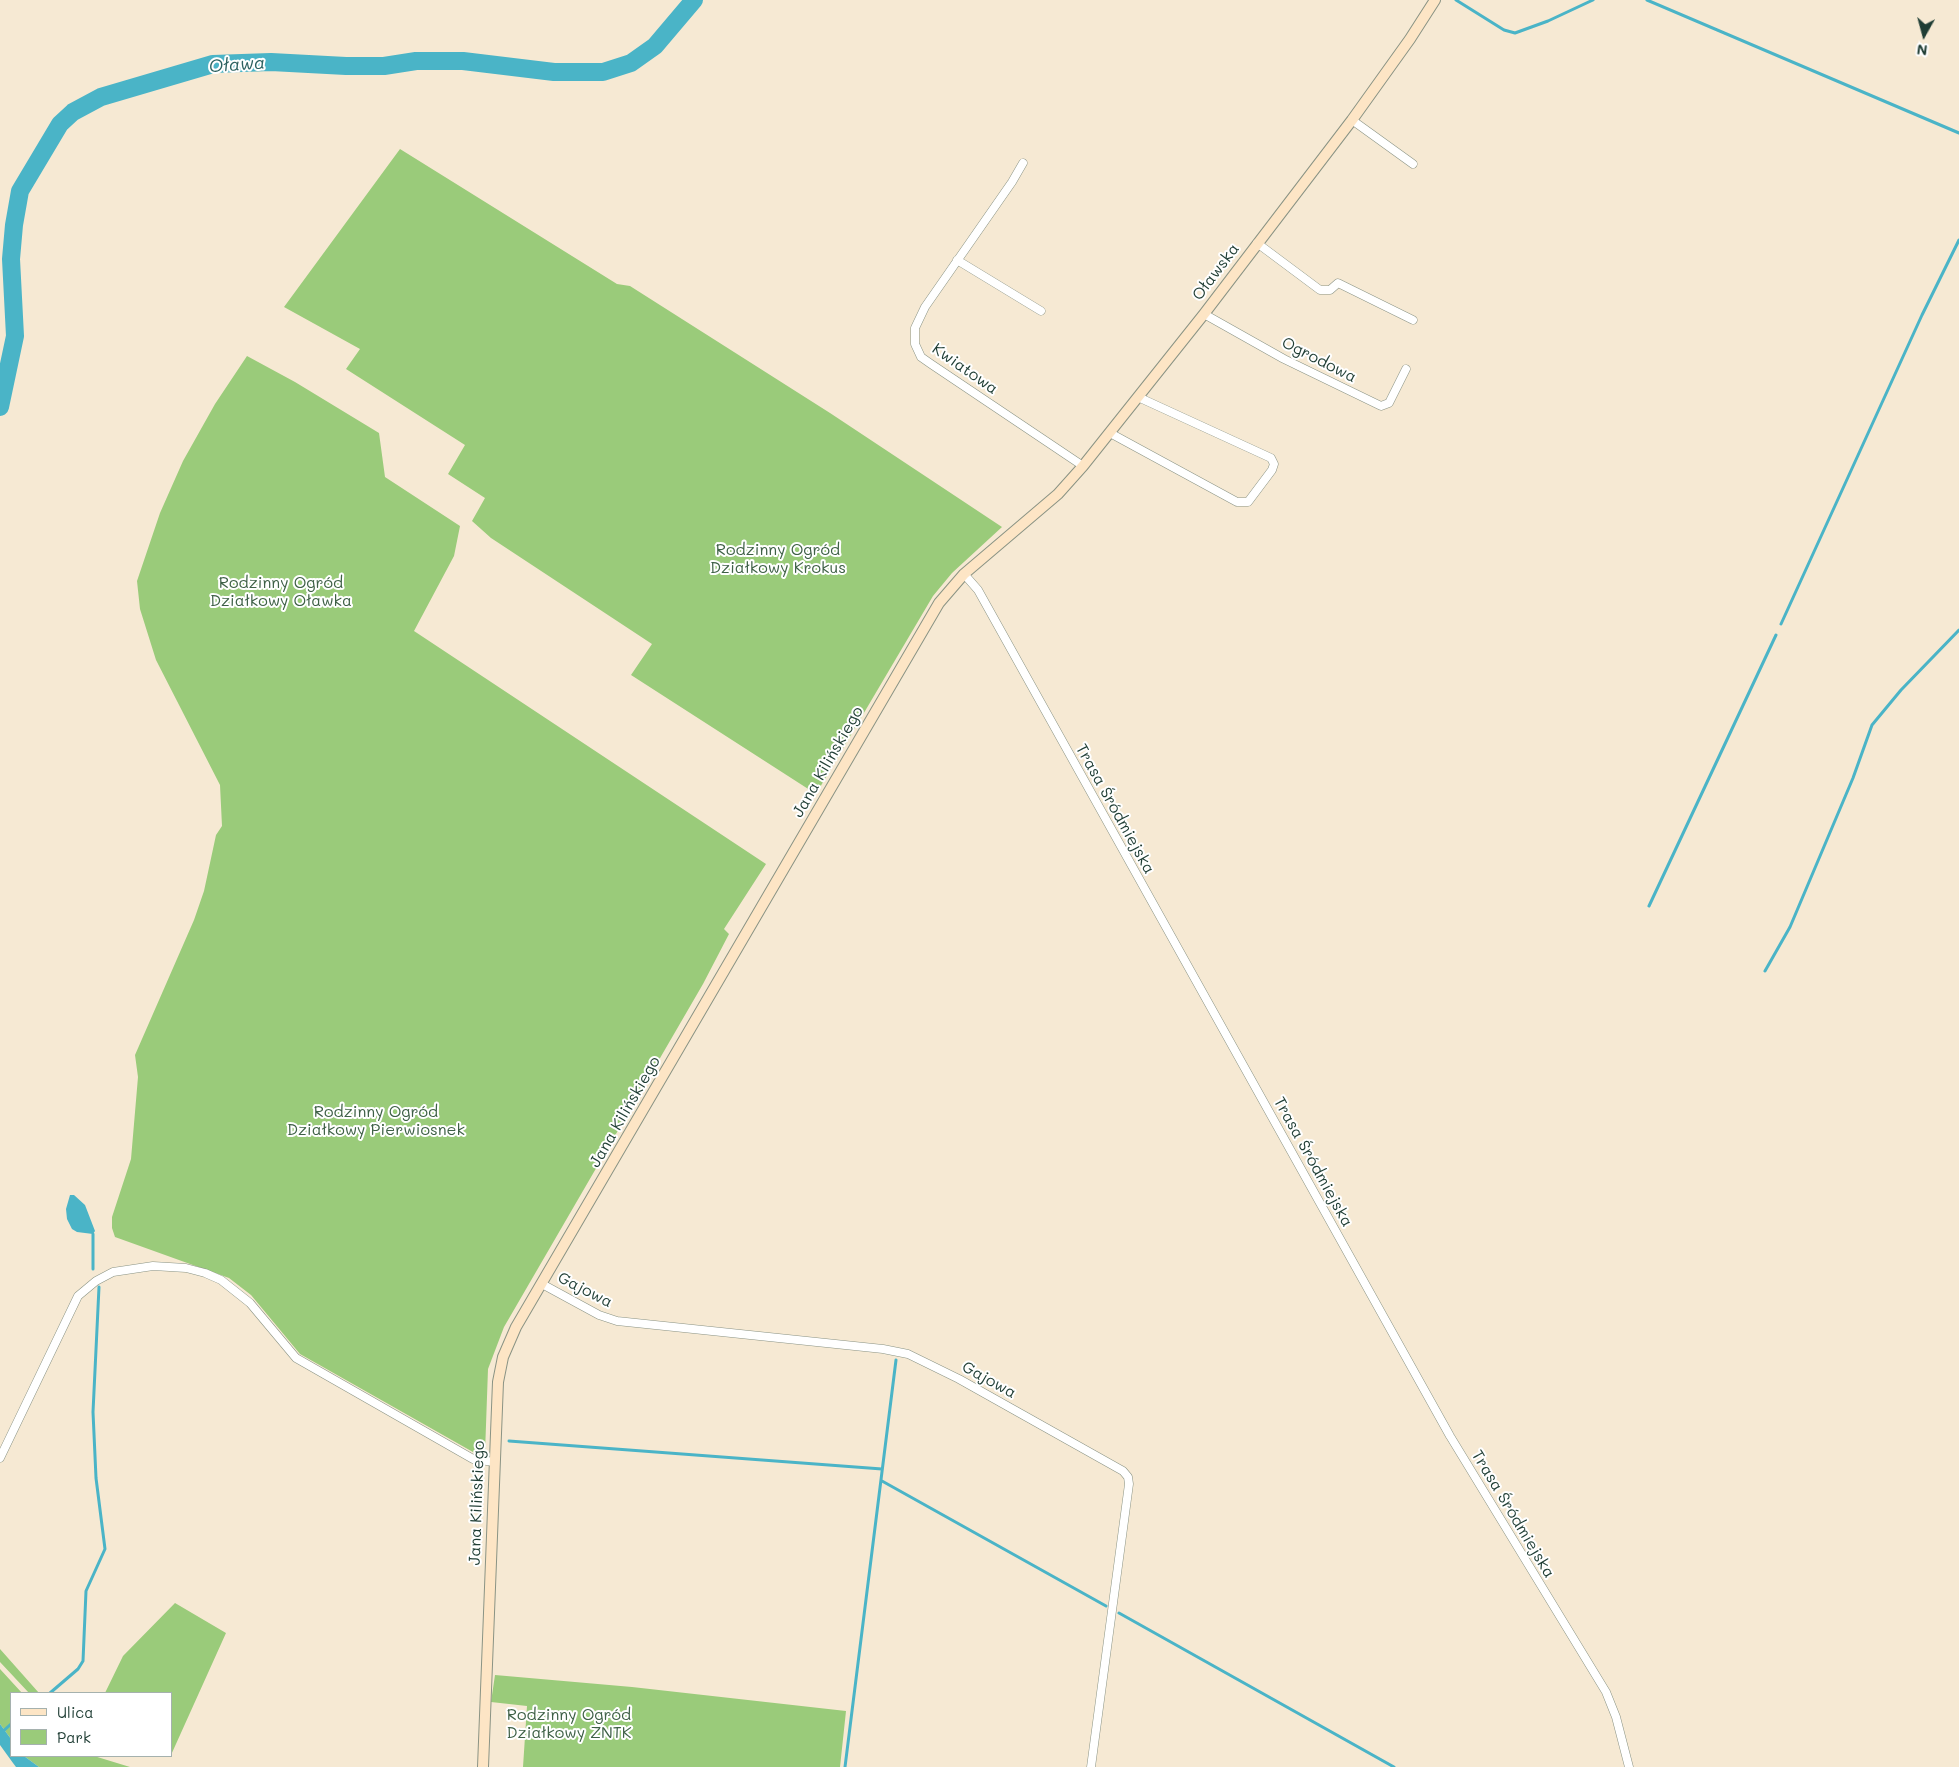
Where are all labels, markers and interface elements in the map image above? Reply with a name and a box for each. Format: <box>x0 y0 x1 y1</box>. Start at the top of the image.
north arrow <box>1899 10 1949 60</box>
text: N <box>1916 40 1929 60</box>
water label: Oława <box>208 52 266 78</box>
street label: Oławska <box>1188 240 1244 304</box>
street label: Ogrodowa <box>1278 333 1360 387</box>
street label: Kwiatowa <box>928 339 1002 399</box>
park label: Rodzinny Ogród Działkowy Krokus <box>710 540 846 578</box>
park label: Rodzinny Ogród Działkowy Oławka <box>210 573 352 611</box>
street label: Jana Kilińskiego <box>788 703 868 821</box>
street label: Trasa Śródmiejska <box>1071 741 1159 877</box>
street label: Jana Kilińskiego <box>585 1053 665 1171</box>
street label: Trasa Śródmiejska <box>1269 1094 1357 1230</box>
park label: Rodzinny Ogród Działkowy Pierwiosnek <box>287 1102 465 1140</box>
street label: Gajowa <box>554 1268 616 1312</box>
street label: Gajowa <box>959 1357 1019 1403</box>
street label: Jana Kilińskiego <box>465 1440 489 1566</box>
street label: Trasa Śródmiejska <box>1467 1447 1559 1581</box>
legend <box>10 1692 172 1757</box>
text: Ulica <box>57 1702 94 1722</box>
park label: Rodzinny Ogród Działkowy ZNTK <box>507 1705 631 1743</box>
text: Park <box>57 1727 91 1747</box>

